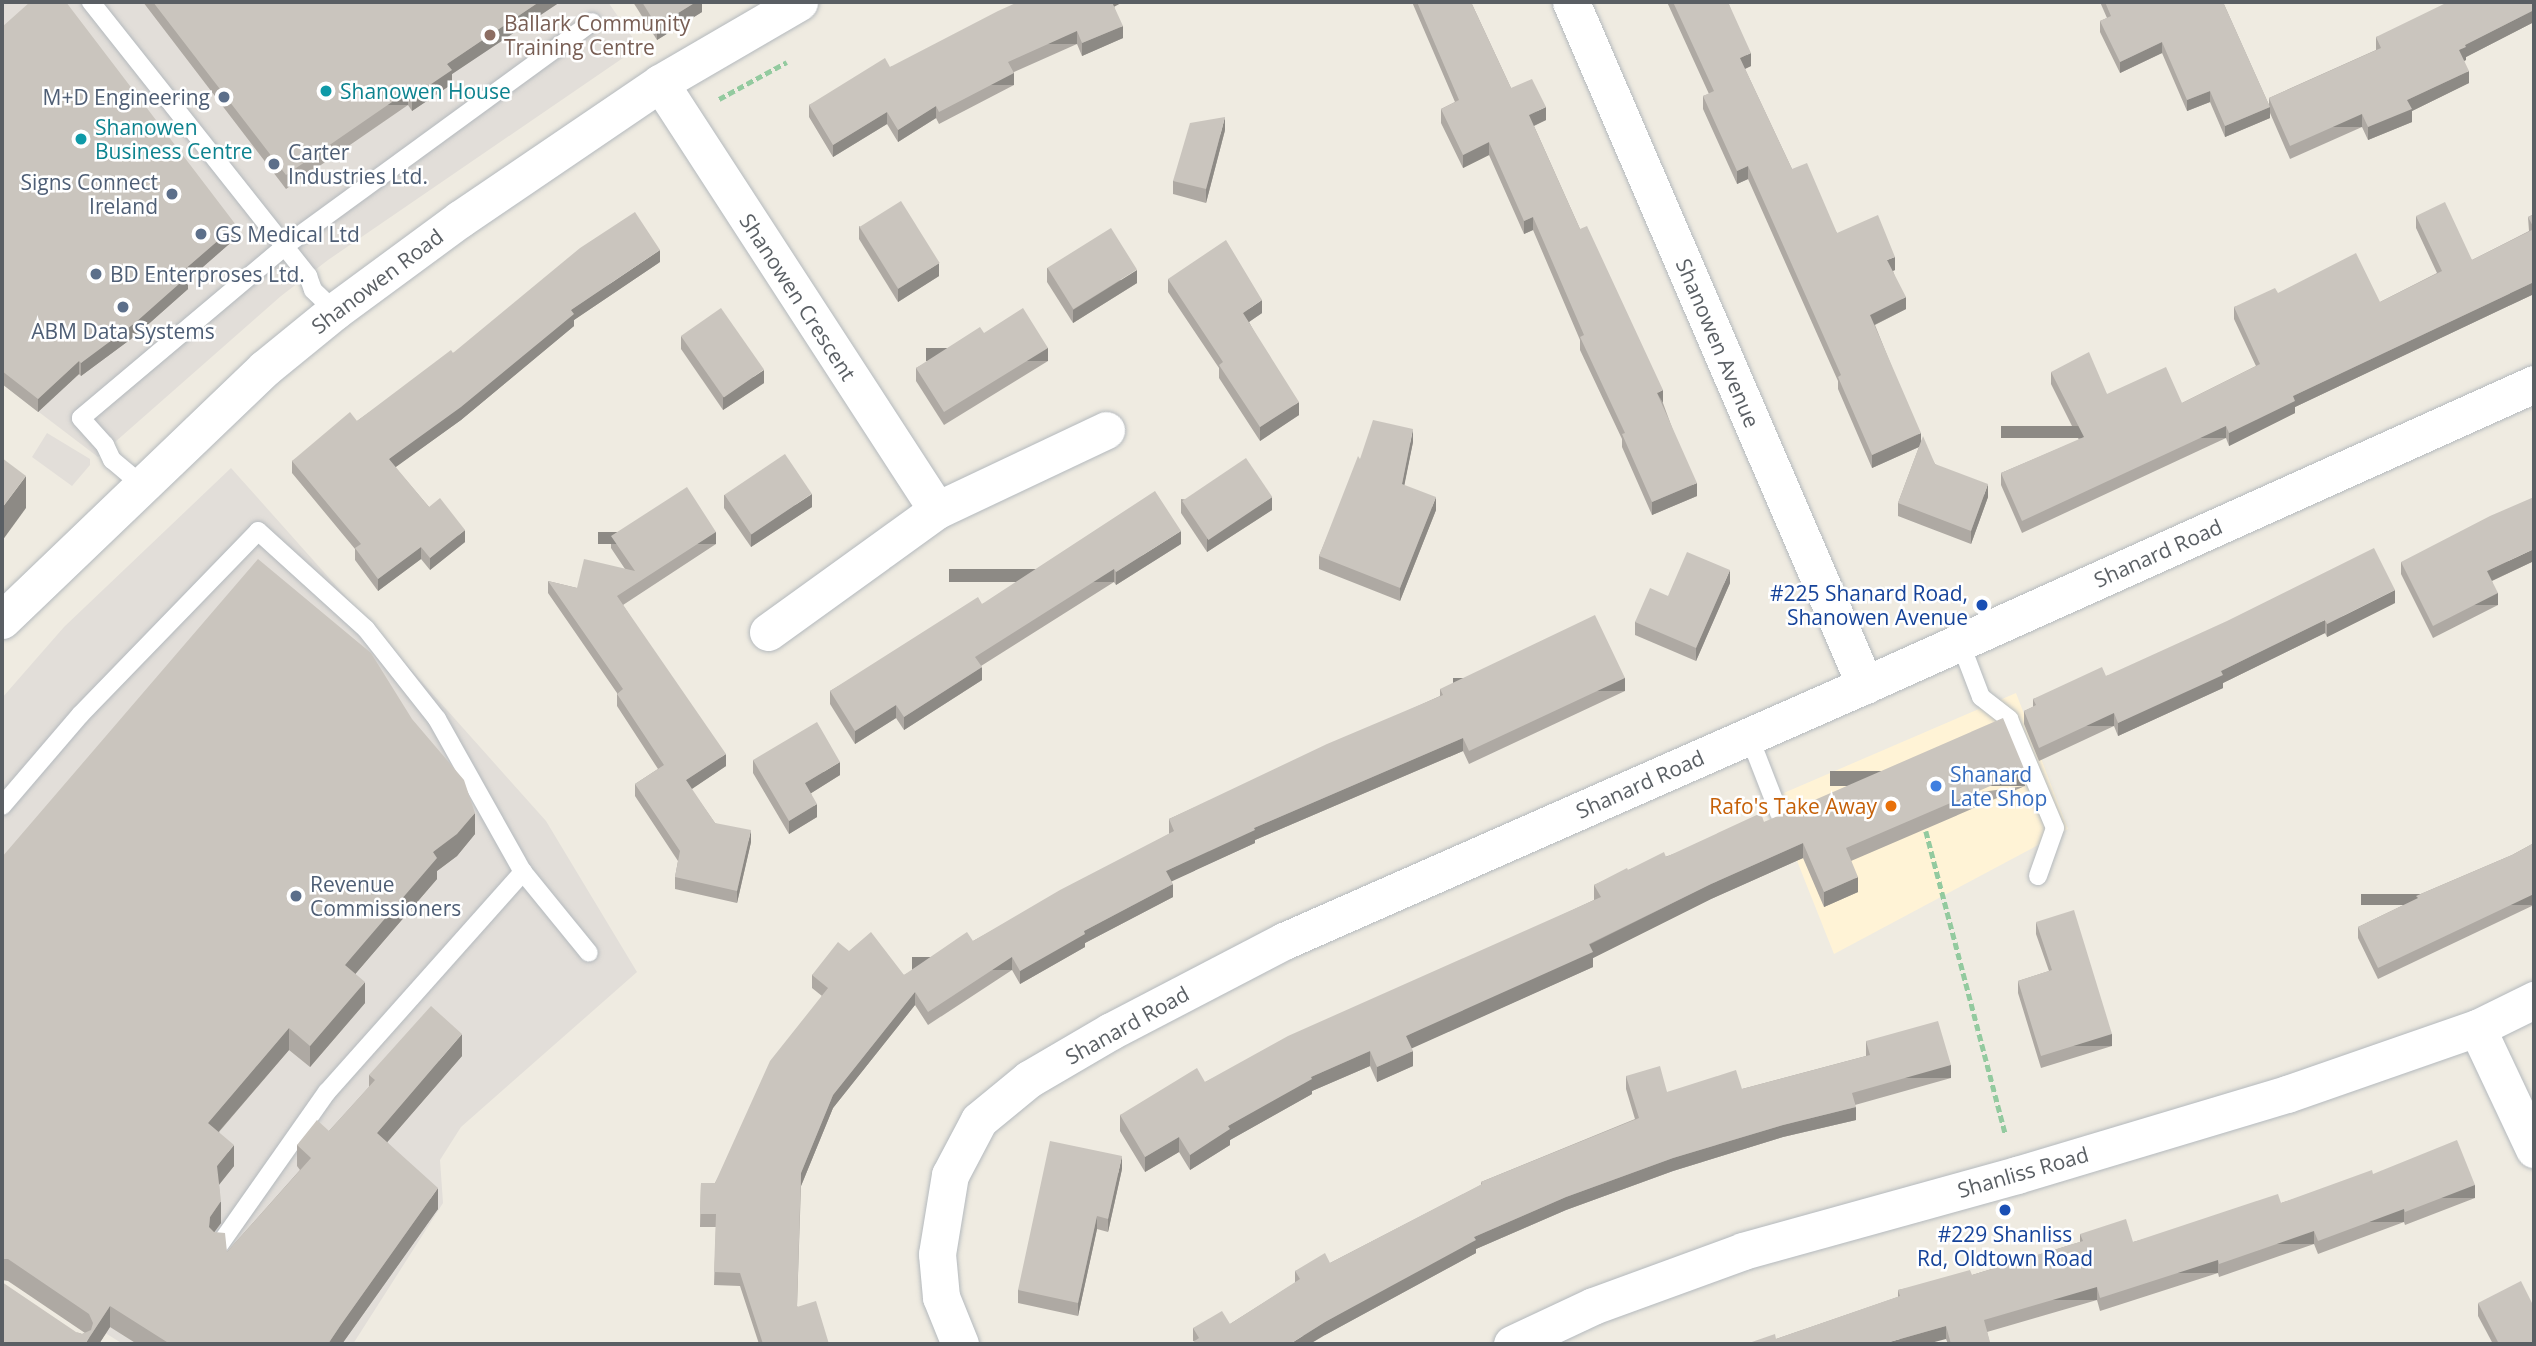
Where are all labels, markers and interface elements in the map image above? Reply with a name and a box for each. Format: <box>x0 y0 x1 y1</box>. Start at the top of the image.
place label: Ballark Community Training Centre <box>504 10 690 60</box>
marker: Ballark Community Training Centre <box>482 27 498 43</box>
place label: Shanowen House <box>340 78 511 104</box>
marker: Shanowen House <box>318 83 334 99</box>
place label: M+D Engineering <box>43 84 210 110</box>
marker: M+D Engineering <box>216 89 232 105</box>
place label: Shanowen Business Centre <box>95 114 253 164</box>
marker: Shanowen Business Centre <box>73 131 89 147</box>
place label: Carter Industries Ltd. <box>288 139 428 189</box>
marker: Carter Industries Ltd. <box>266 156 282 172</box>
place label: Signs Connect Ireland <box>20 169 158 219</box>
marker: Signs Connect Ireland <box>164 186 180 202</box>
street label: Shanowen Crescent <box>735 209 861 385</box>
place label: GS Medical Ltd <box>215 221 360 247</box>
street label: Shanowen Road <box>306 223 448 339</box>
marker: GS Medical Ltd <box>193 226 209 242</box>
street label: Shanowen Avenue <box>1671 255 1765 431</box>
place label: BD Enterproses Ltd. <box>110 261 305 287</box>
marker: BD Enterproses Ltd. <box>88 266 104 282</box>
marker: ABM Data Systems <box>115 299 131 315</box>
place label: ABM Data Systems <box>31 318 215 344</box>
street label: Shanard Road <box>2090 514 2226 592</box>
place label: #225 Shanard Road, Shanowen Avenue <box>1770 580 1968 630</box>
marker: #225 Shanard Road, Shanowen Avenue <box>1974 597 1990 613</box>
street label: Shanard Road <box>1572 745 1708 823</box>
place label: Shanard Late Shop <box>1950 761 2047 811</box>
marker: Shanard Late Shop <box>1928 778 1944 794</box>
place label: Rafo's Take Away <box>1709 793 1877 819</box>
marker: Rafo's Take Away <box>1883 798 1899 814</box>
place label: Revenue Commissioners <box>310 871 461 921</box>
marker: Revenue Commissioners <box>288 888 304 904</box>
street label: Shanard Road <box>1061 981 1193 1069</box>
street label: Shanliss Road <box>1955 1141 2091 1203</box>
marker: #229 Shanliss Rd, Oldtown Road <box>1997 1202 2013 1218</box>
place label: #229 Shanliss Rd, Oldtown Road <box>1917 1221 2093 1271</box>

